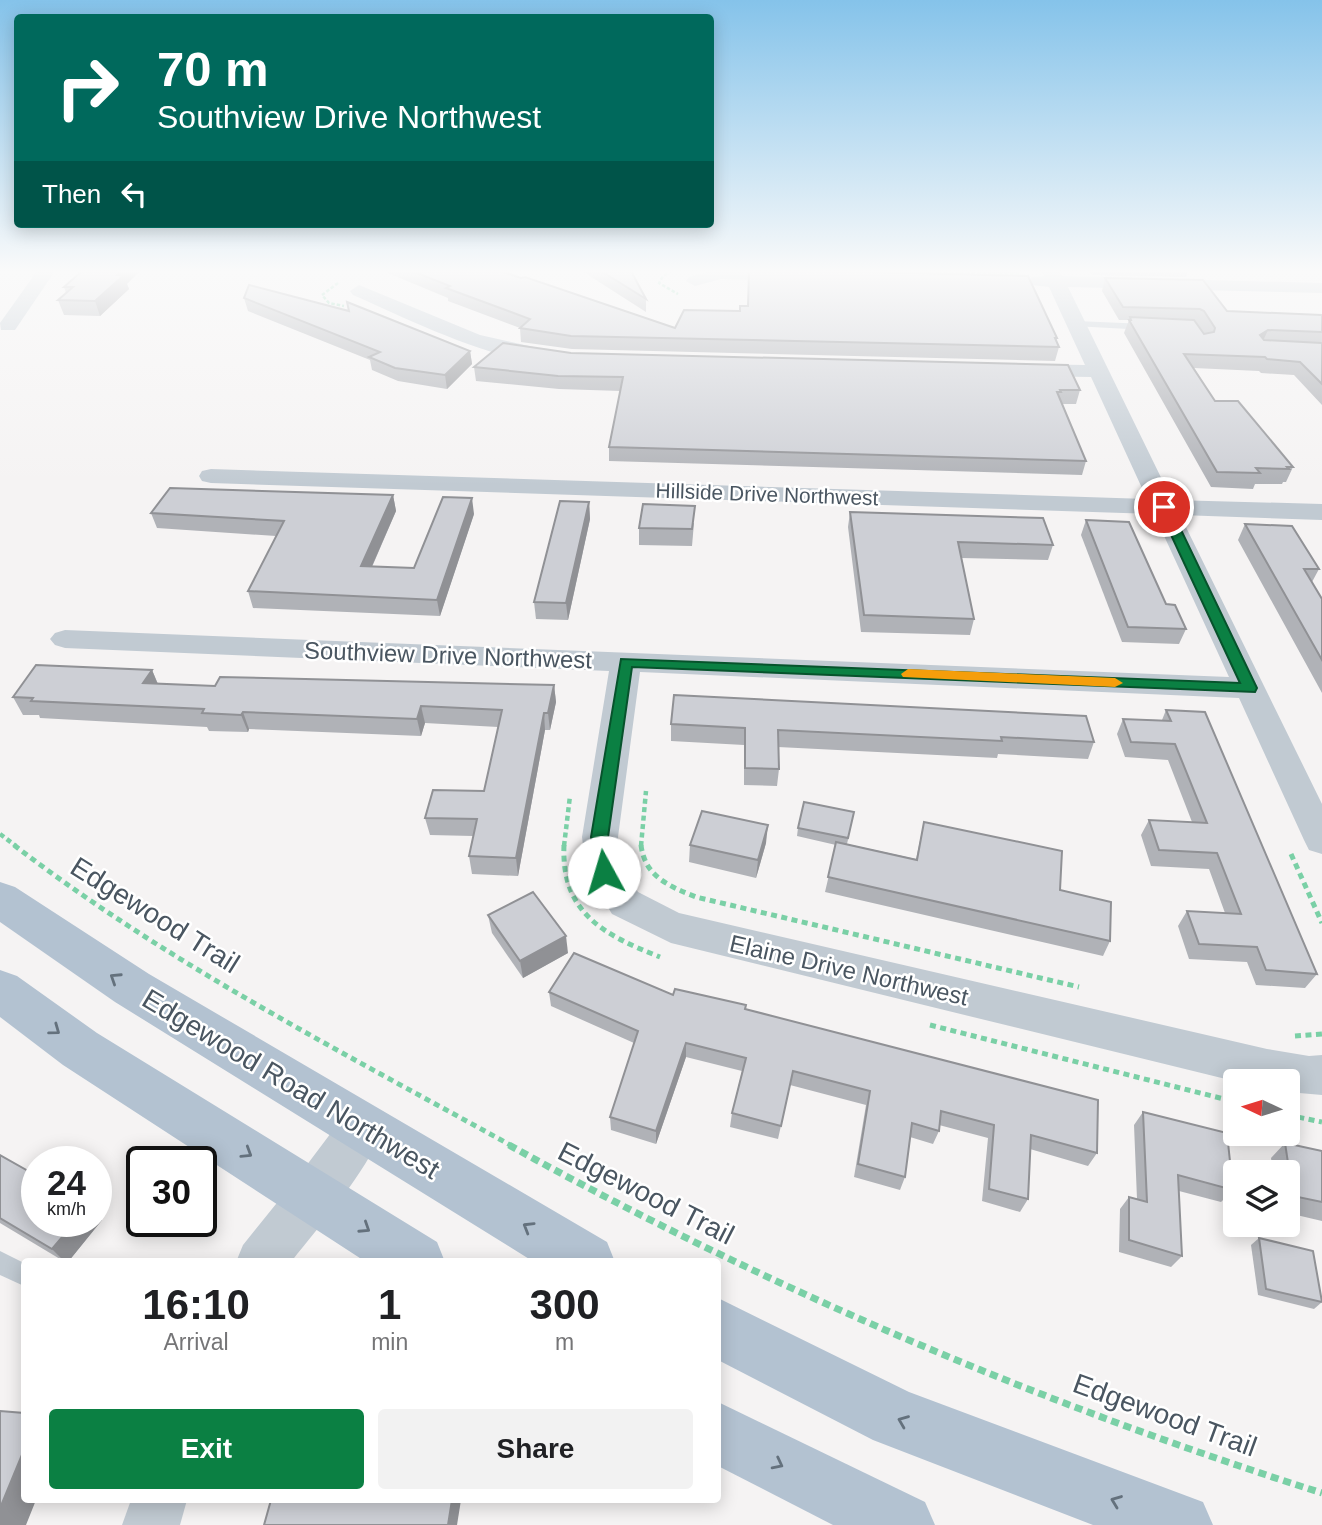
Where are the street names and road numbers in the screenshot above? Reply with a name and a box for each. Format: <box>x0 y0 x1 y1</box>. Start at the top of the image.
street label: Hillside Drive Northwest <box>655 479 879 509</box>
street label: Southview Drive Northwest <box>304 636 593 674</box>
street label: Edgewood Trail <box>65 851 245 979</box>
street label: Elaine Drive Northwest <box>727 929 971 1011</box>
street label: Edgewood Road Northwest <box>137 983 445 1185</box>
street label: Edgewood Trail <box>553 1135 739 1251</box>
street label: Edgewood Trail <box>1069 1367 1261 1463</box>

